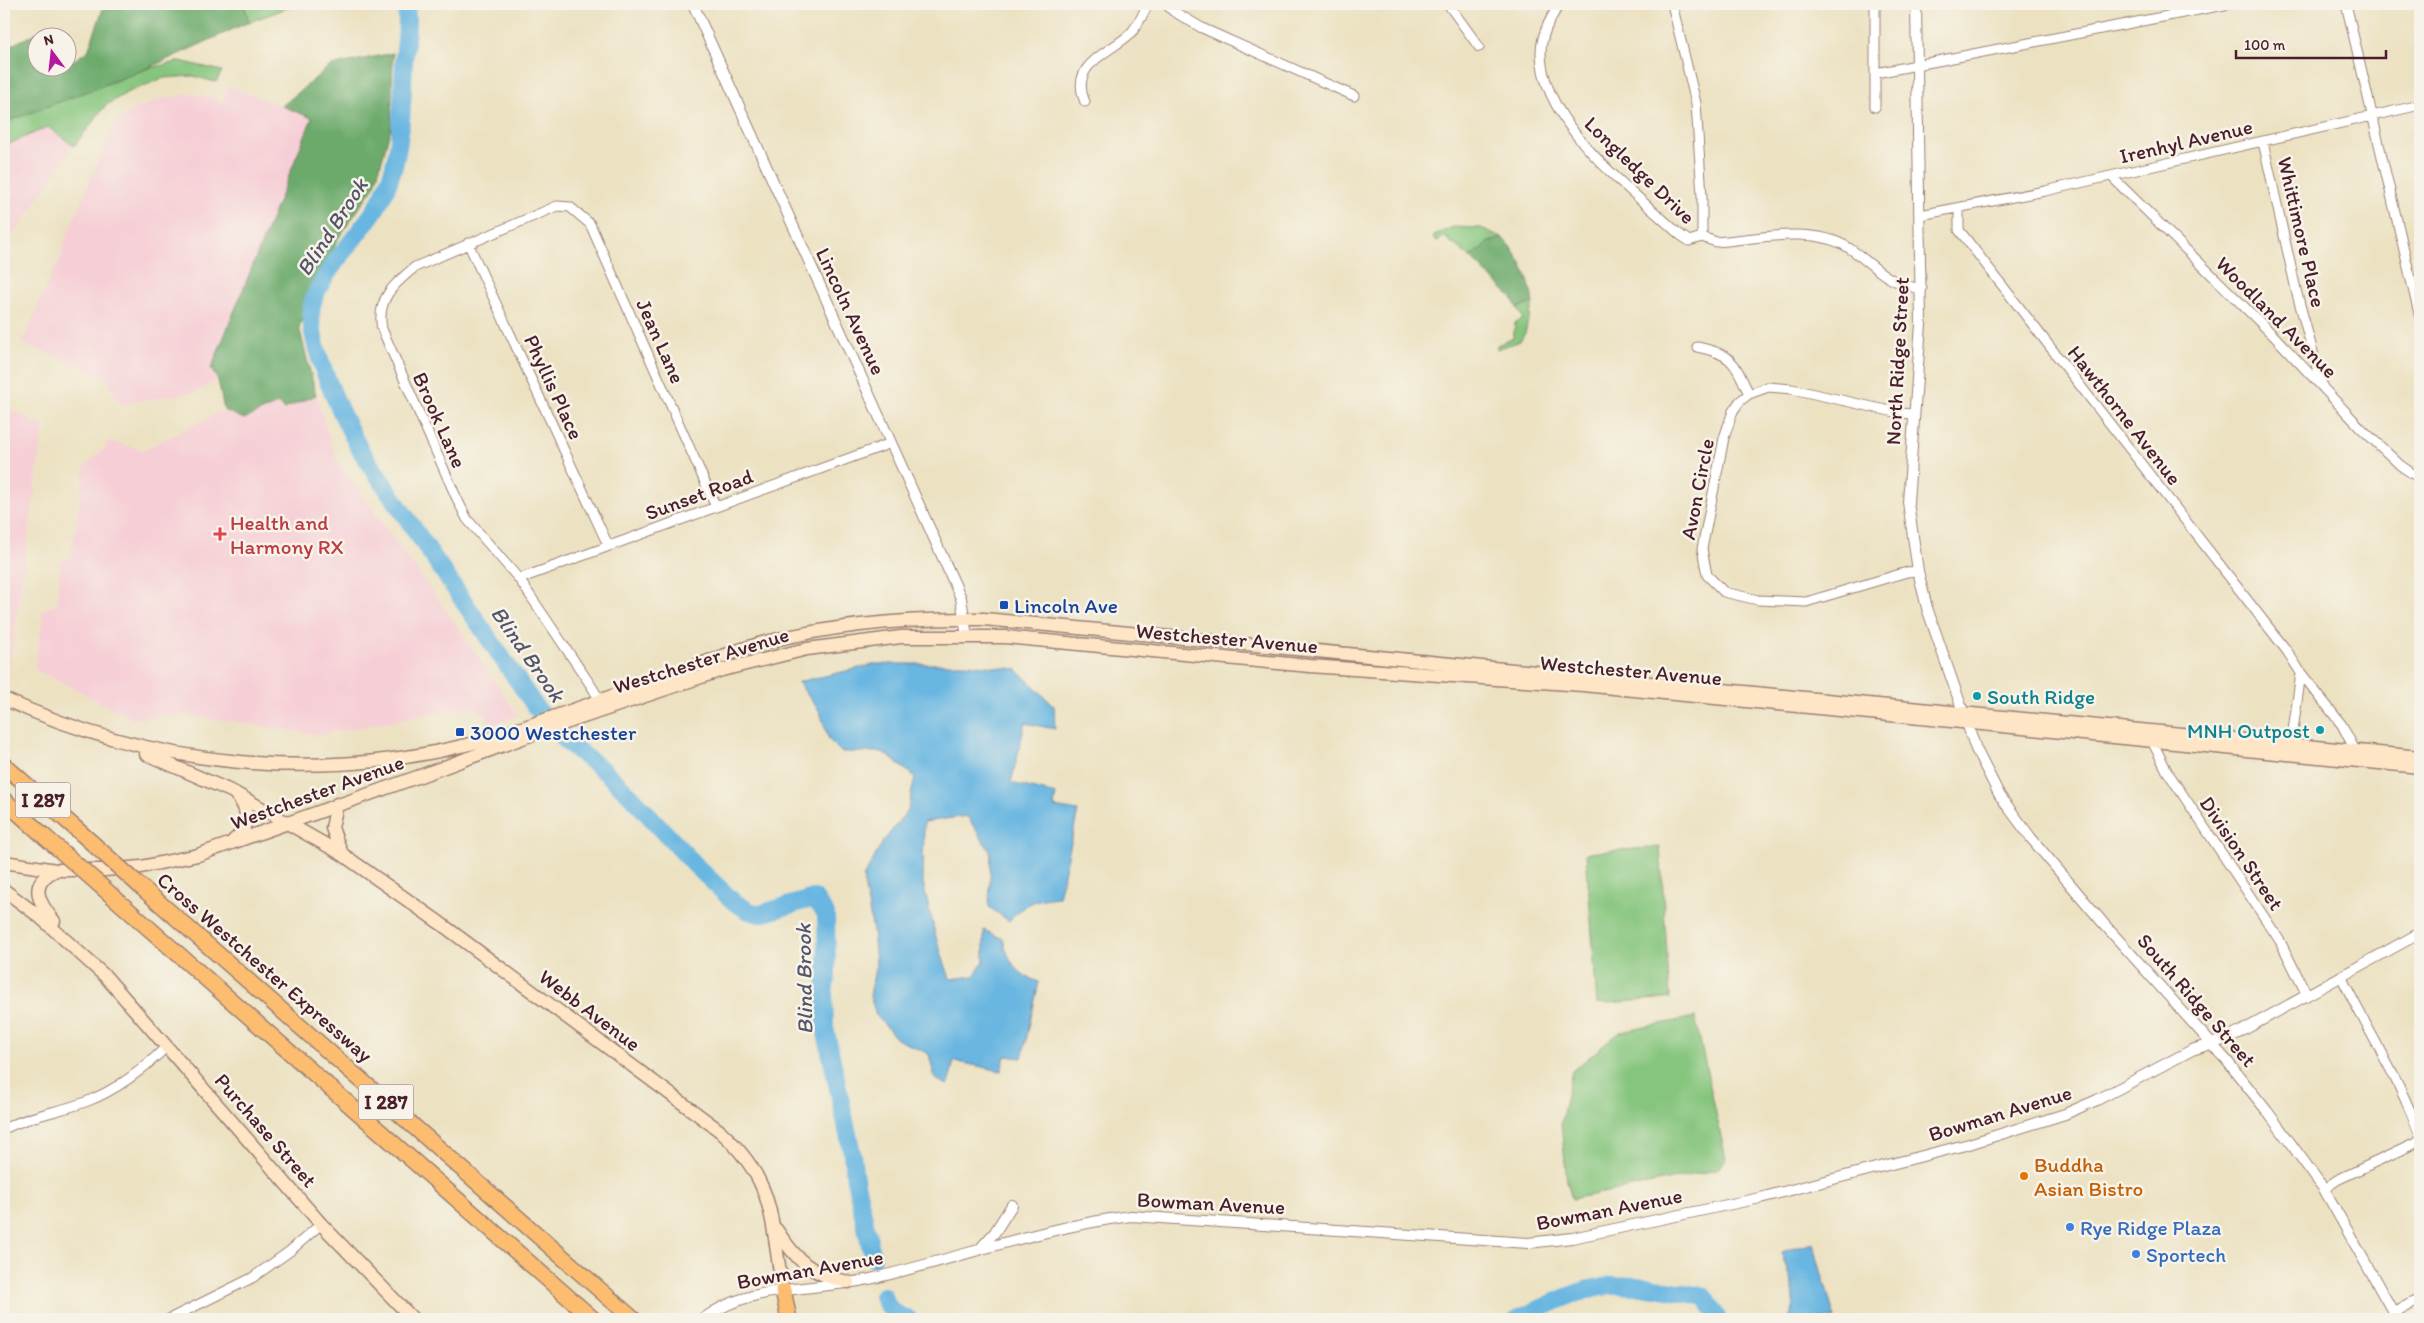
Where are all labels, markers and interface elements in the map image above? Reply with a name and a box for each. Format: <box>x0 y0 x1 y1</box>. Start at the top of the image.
north arrow <box>28 28 78 78</box>
scale bar <box>2236 28 2386 60</box>
text: N <box>42 30 56 49</box>
text: 100 m <box>2244 36 2286 54</box>
street label: Longledge Drive <box>1579 111 1701 229</box>
street label: Irenhyl Avenue <box>2117 114 2255 168</box>
street label: Whittimore Place <box>2273 154 2331 310</box>
water label: Blind Brook <box>290 172 374 281</box>
street label: Lincoln Avenue <box>811 243 891 379</box>
street label: Woodland Avenue <box>2211 251 2343 383</box>
street label: North Ridge Street <box>1880 276 1914 446</box>
street label: Jean Lane <box>631 295 691 387</box>
street label: Phyllis Place <box>519 331 589 443</box>
street label: Hawthorne Avenue <box>2063 340 2187 490</box>
street label: Brook Lane <box>408 368 472 472</box>
street label: Avon Circle <box>1675 436 1719 542</box>
street label: Sunset Road <box>642 463 757 525</box>
place label: Health and Harmony RX <box>230 510 344 559</box>
marker: Health and Harmony RX <box>214 528 226 540</box>
place label: Lincoln Ave <box>1014 593 1118 618</box>
marker: Lincoln Ave <box>998 599 1010 611</box>
water label: Blind Brook <box>485 601 572 709</box>
street label: Westchester Avenue <box>1135 618 1319 658</box>
street label: Westchester Avenue <box>610 621 792 699</box>
street label: Westchester Avenue <box>1539 650 1723 690</box>
place label: South Ridge <box>1987 684 2095 709</box>
marker: South Ridge <box>1971 690 1983 702</box>
place label: MNH Outpost <box>2187 718 2310 743</box>
place label: 3000 Westchester <box>470 720 637 745</box>
marker: MNH Outpost <box>2314 724 2326 736</box>
marker: 3000 Westchester <box>454 726 466 738</box>
street label: Westchester Avenue <box>227 749 407 835</box>
road number: I 287 <box>15 782 70 818</box>
street label: Division Street <box>2195 791 2289 915</box>
street label: Cross Westchester Expressway <box>152 867 378 1067</box>
water label: Blind Brook <box>790 922 818 1035</box>
street label: South Ridge Street <box>2132 928 2262 1072</box>
street label: Webb Avenue <box>534 964 646 1056</box>
street label: Purchase Street <box>210 1068 322 1192</box>
street label: Bowman Avenue <box>1925 1079 2075 1147</box>
road number: I 287 <box>358 1084 414 1120</box>
place label: Buddha Asian Bistro <box>2034 1152 2143 1201</box>
marker: Buddha Asian Bistro <box>2018 1170 2030 1182</box>
street label: Bowman Avenue <box>1534 1183 1684 1235</box>
street label: Bowman Avenue <box>1136 1187 1286 1219</box>
place label: Rye Ridge Plaza <box>2080 1215 2221 1240</box>
marker: Rye Ridge Plaza <box>2064 1221 2076 1233</box>
place label: Sportech <box>2146 1242 2226 1267</box>
street label: Bowman Avenue <box>735 1244 885 1294</box>
marker: Sportech <box>2130 1248 2142 1260</box>

